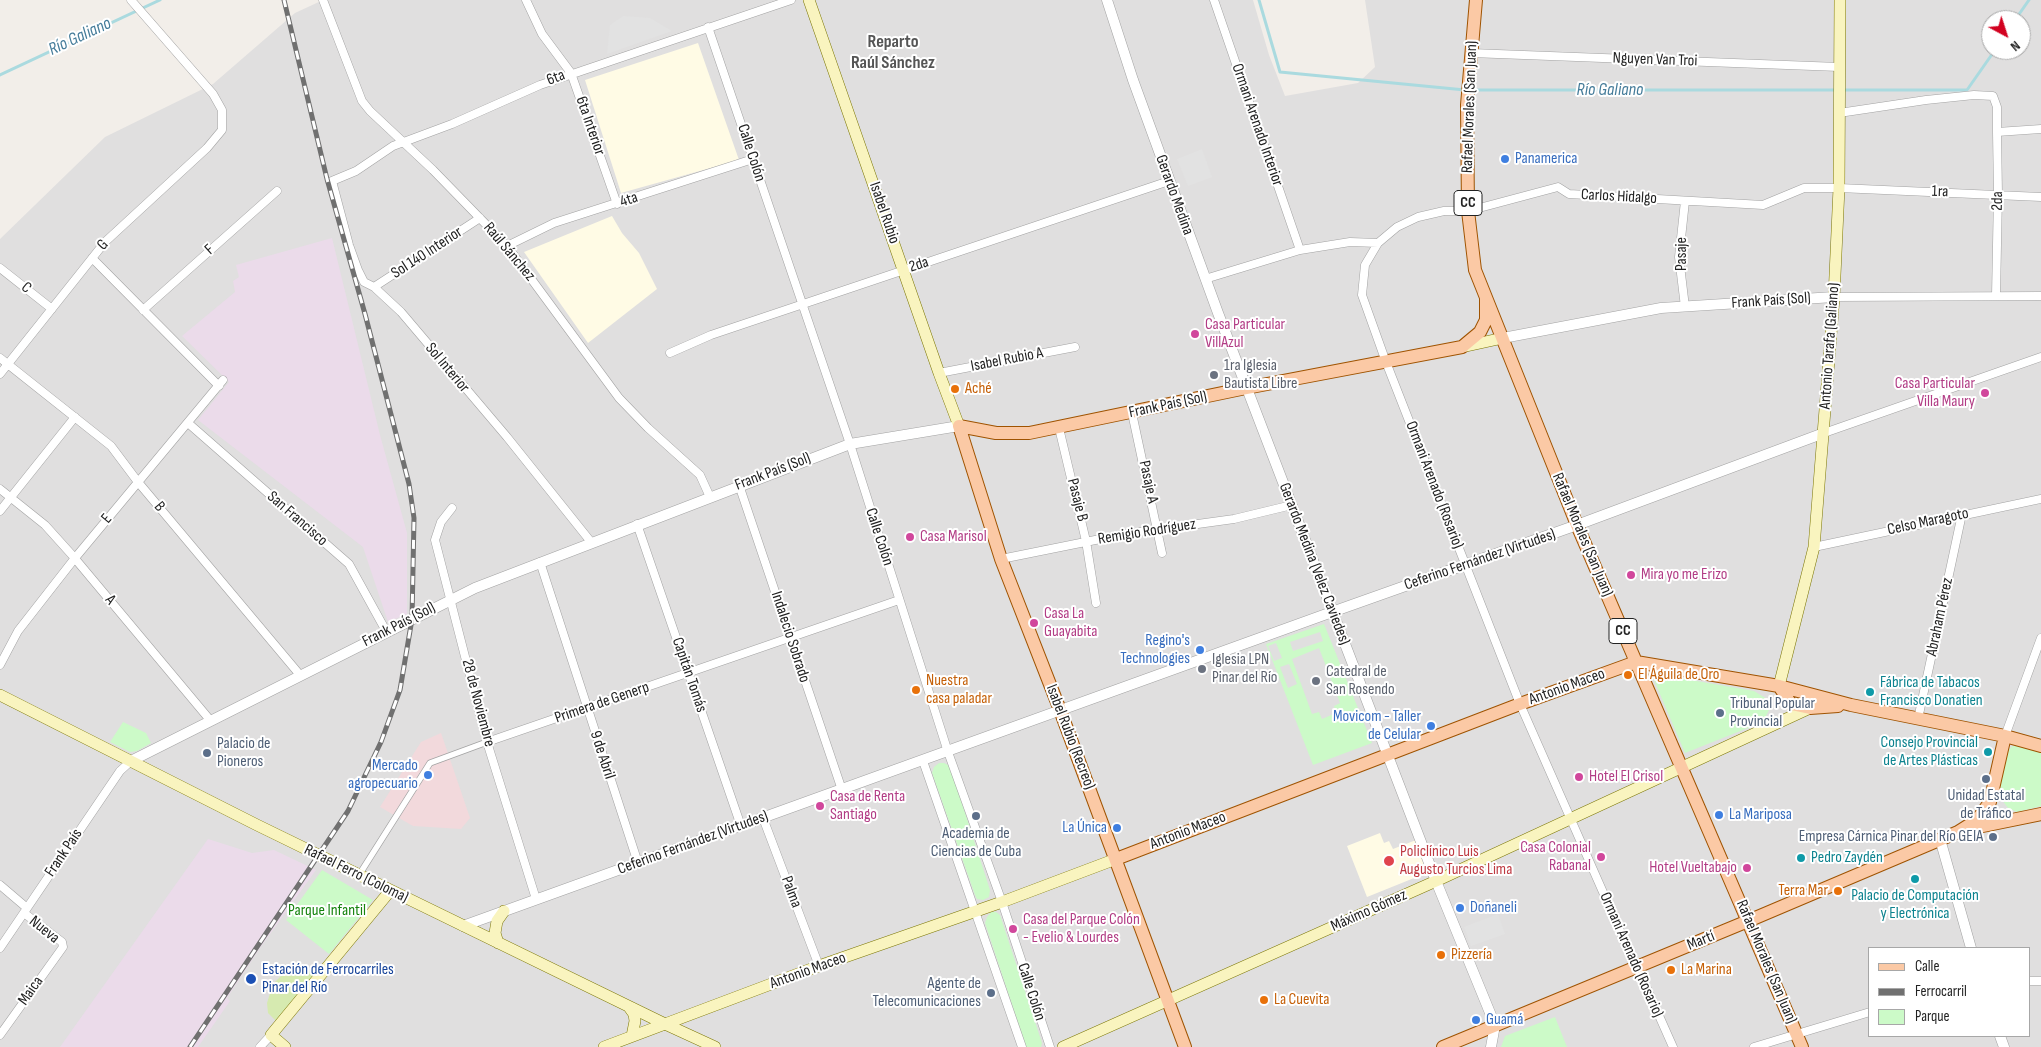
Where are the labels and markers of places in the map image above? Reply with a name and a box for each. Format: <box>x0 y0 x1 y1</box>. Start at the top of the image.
place label: Panamerica <box>1515 149 1577 169</box>
marker: Panamerica <box>1499 153 1511 165</box>
place label: Casa Particular VillAzul <box>1205 315 1285 353</box>
marker: Casa Particular VillAzul <box>1189 328 1201 340</box>
place label: 1ra Iglesia Bautista Libre <box>1224 356 1297 394</box>
marker: 1ra Iglesia Bautista Libre <box>1208 369 1220 381</box>
place label: Casa Particular Villa Maury <box>1895 374 1975 412</box>
place label: Aché <box>965 379 992 399</box>
marker: Aché <box>949 383 961 395</box>
marker: Casa Particular Villa Maury <box>1979 387 1991 399</box>
place label: Casa Marisol <box>920 527 987 547</box>
marker: Casa Marisol <box>904 531 916 543</box>
place label: Mira yo me Erizo <box>1641 565 1727 585</box>
marker: Mira yo me Erizo <box>1625 569 1637 581</box>
place label: Casa La Guayabita <box>1044 604 1097 642</box>
marker: Casa La Guayabita <box>1028 617 1040 629</box>
place label: Regino's Technologies <box>1120 631 1190 669</box>
marker: Regino's Technologies <box>1194 644 1206 656</box>
place label: Iglesia LPN Pinar del Río <box>1212 650 1278 688</box>
place label: Catedral de San Rosendo <box>1326 662 1395 700</box>
marker: Iglesia LPN Pinar del Río <box>1196 663 1208 675</box>
place label: El Águila de Oro <box>1638 665 1719 685</box>
marker: El Águila de Oro <box>1622 669 1634 681</box>
place label: Nuestra casa paladar <box>926 671 992 709</box>
place label: Fábrica de Tabacos Francisco Donatien <box>1880 673 1983 711</box>
marker: Catedral de San Rosendo <box>1310 675 1322 687</box>
marker: Nuestra casa paladar <box>910 684 922 696</box>
marker: Fábrica de Tabacos Francisco Donatien <box>1864 686 1876 698</box>
place label: Tribunal Popular Provincial <box>1730 694 1815 732</box>
place label: Movicom - Taller de Celular <box>1333 707 1421 745</box>
marker: Tribunal Popular Provincial <box>1714 707 1726 719</box>
marker: Movicom - Taller de Celular <box>1425 720 1437 732</box>
place label: Consejo Provincial de Artes Plásticas <box>1881 733 1978 771</box>
place label: Palacio de Pioneros <box>217 734 271 772</box>
marker: Consejo Provincial de Artes Plásticas <box>1982 746 1994 758</box>
marker: Palacio de Pioneros <box>201 747 213 759</box>
place label: Mercado agropecuario <box>348 756 418 794</box>
place label: Hotel El Crisol <box>1589 767 1663 787</box>
marker: Mercado agropecuario <box>422 769 434 781</box>
marker: Hotel El Crisol <box>1573 771 1585 783</box>
marker: Unidad Estatal de Tráfico <box>1980 773 1992 785</box>
place label: Unidad Estatal de Tráfico <box>1947 786 2025 824</box>
place label: Casa de Renta Santiago <box>830 787 905 825</box>
marker: Casa de Renta Santiago <box>814 800 826 812</box>
place label: La Mariposa <box>1729 805 1792 825</box>
marker: La Mariposa <box>1713 809 1725 821</box>
marker: Academia de Ciencias de Cuba <box>970 810 982 822</box>
place label: La Única <box>1062 818 1107 838</box>
marker: La Única <box>1111 822 1123 834</box>
place label: Academia de Ciencias de Cuba <box>931 824 1021 862</box>
place label: Empresa Cárnica Pinar del Río GEIA <box>1799 827 1983 847</box>
marker: Empresa Cárnica Pinar del Río GEIA <box>1987 831 1999 843</box>
place label: Casa Colonial Rabanal <box>1520 838 1591 876</box>
place label: Policlínico Luis Augusto Turcios Lima <box>1400 842 1512 880</box>
place label: Pedro Zaydén <box>1811 848 1883 868</box>
marker: Casa Colonial Rabanal <box>1595 851 1607 863</box>
marker: Pedro Zaydén <box>1795 852 1807 864</box>
marker: Policlínico Luis Augusto Turcios Lima <box>1382 854 1396 868</box>
place label: Hotel Vueltabajo <box>1649 858 1737 878</box>
marker: Hotel Vueltabajo <box>1741 862 1753 874</box>
marker: Palacio de Computación y Electrónica <box>1909 873 1921 885</box>
place label: Terra Mar <box>1778 881 1828 901</box>
marker: Terra Mar <box>1832 885 1844 897</box>
place label: Palacio de Computación y Electrónica <box>1851 886 1979 924</box>
place label: Doñaneli <box>1470 898 1517 918</box>
marker: Doñaneli <box>1454 902 1466 914</box>
place label: Casa del Parque Colón - Evelio & Lourdes <box>1023 910 1140 948</box>
marker: Casa del Parque Colón - Evelio & Lourdes <box>1007 923 1019 935</box>
place label: Pizzería <box>1451 945 1492 965</box>
marker: Pizzería <box>1435 949 1447 961</box>
place label: Estación de Ferrocarriles Pinar del Río <box>262 960 394 998</box>
place label: La Marina <box>1681 960 1732 980</box>
marker: La Marina <box>1665 964 1677 976</box>
marker: Estación de Ferrocarriles Pinar del Río <box>244 972 258 986</box>
place label: Agente de Telecomunicaciones <box>873 974 981 1012</box>
marker: Agente de Telecomunicaciones <box>985 987 997 999</box>
place label: La Cuevita <box>1274 990 1329 1010</box>
marker: La Cuevita <box>1258 994 1270 1006</box>
place label: Guamá <box>1486 1010 1523 1030</box>
marker: Guamá <box>1470 1014 1482 1026</box>

